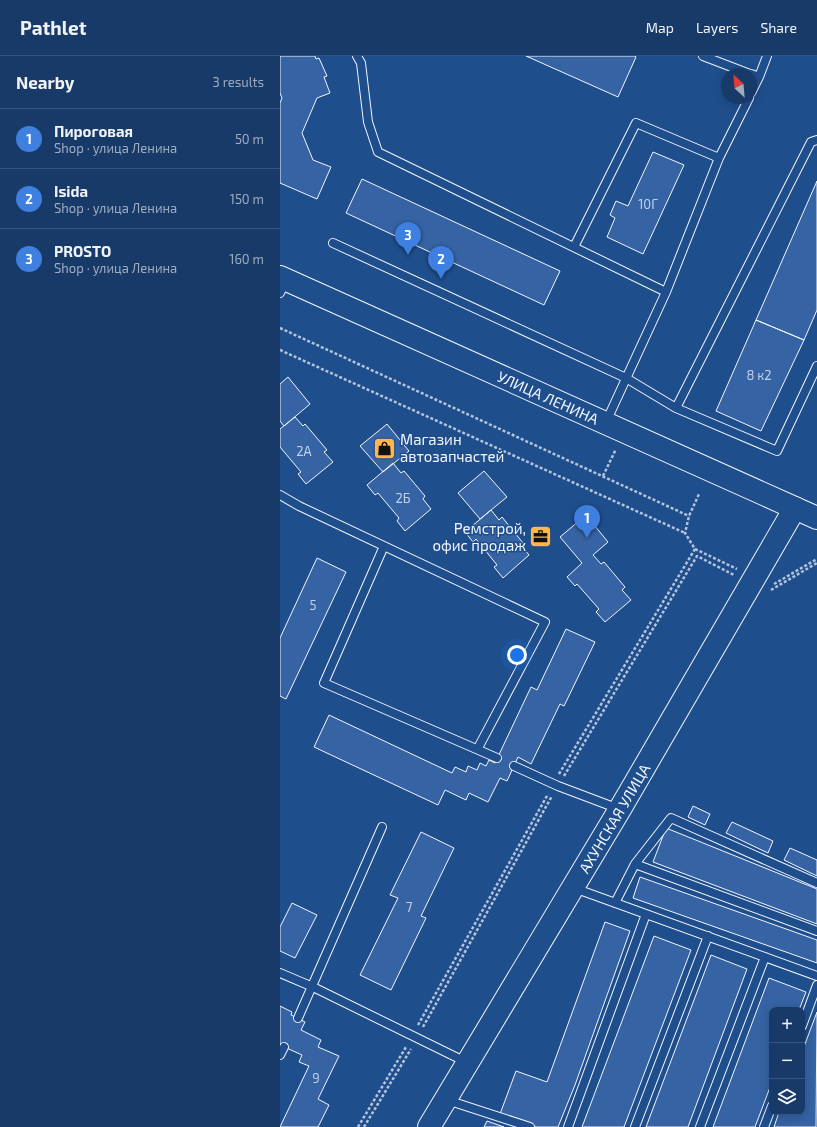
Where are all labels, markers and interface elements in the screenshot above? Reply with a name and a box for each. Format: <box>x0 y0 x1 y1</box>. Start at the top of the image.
text: Pathlet <box>20 16 86 39</box>
text: Map <box>646 19 674 36</box>
text: Layers <box>696 19 738 36</box>
text: Share <box>760 19 797 36</box>
north arrow <box>721 68 757 104</box>
text: Nearby <box>16 72 74 92</box>
text: 3 results <box>213 74 264 90</box>
text: Пироговая <box>54 122 133 140</box>
text: 1 <box>26 131 32 147</box>
text: 50 m <box>235 131 264 147</box>
text: Shop · улица Ленина <box>54 140 177 156</box>
text: Isida <box>54 182 88 200</box>
text: 2 <box>25 191 33 207</box>
text: 150 m <box>230 191 264 207</box>
house number: 10Г <box>638 196 658 212</box>
text: Shop · улица Ленина <box>54 200 177 216</box>
pin: 3 <box>395 222 421 255</box>
text: PROSTO <box>54 242 111 260</box>
pin: 2 <box>428 246 454 279</box>
text: 3 <box>25 251 33 267</box>
text: 160 m <box>229 251 264 267</box>
text: Shop · улица Ленина <box>54 260 177 276</box>
street label: УЛИЦА ЛЕНИНА <box>495 367 602 428</box>
house number: 8 к2 <box>746 367 772 383</box>
place label: Магазин автозапчастей <box>400 430 504 465</box>
shop icon: Магазин автозапчастей <box>371 435 397 461</box>
house number: 2А <box>296 443 312 459</box>
house number: 2Б <box>395 490 411 506</box>
pin: 1 <box>574 505 600 538</box>
place label: Ремстрой, офис продаж <box>432 519 526 554</box>
office icon: Ремстрой, офис продаж <box>528 524 554 550</box>
house number: 5 <box>310 597 317 613</box>
your location <box>507 645 527 665</box>
street label: АХУНСКАЯ УЛИЦА <box>575 760 654 876</box>
house number: 7 <box>406 899 413 915</box>
map controls <box>769 1007 805 1115</box>
button: + <box>769 1007 805 1043</box>
button: − <box>769 1043 805 1079</box>
house number: 9 <box>312 1070 320 1086</box>
button: layers <box>769 1079 805 1115</box>

